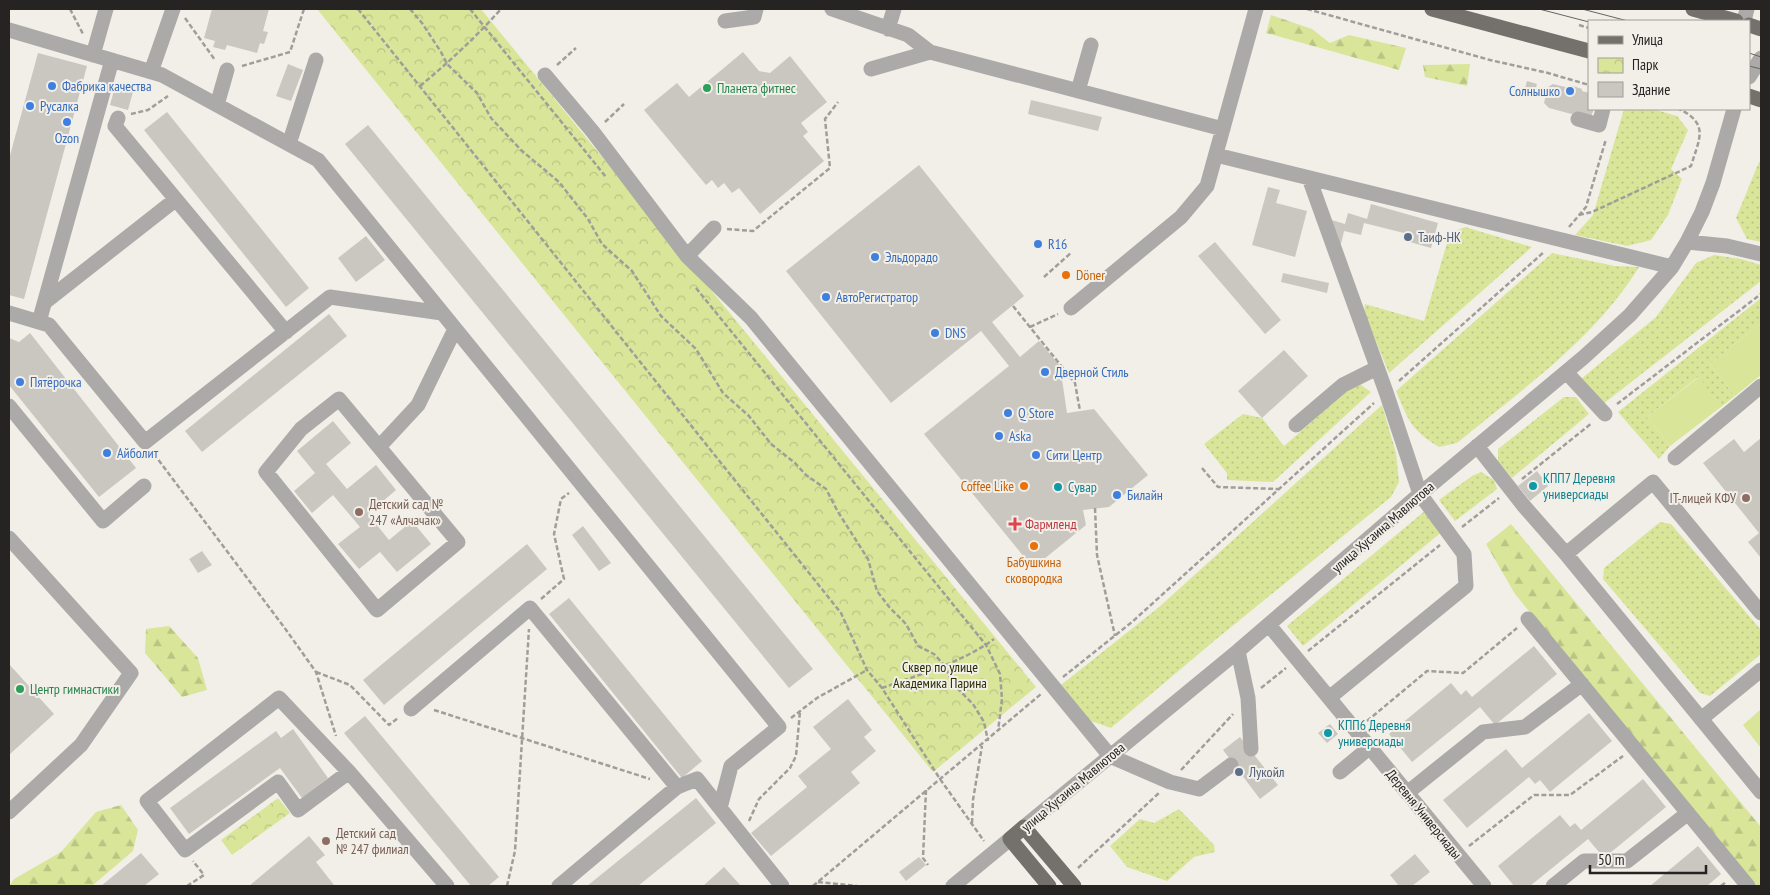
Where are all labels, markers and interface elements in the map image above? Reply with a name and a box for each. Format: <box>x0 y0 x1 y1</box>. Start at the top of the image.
legend <box>1588 20 1750 110</box>
text: Улица <box>1632 30 1663 49</box>
text: Парк <box>1632 55 1658 74</box>
place label: Фабрика качества <box>62 77 152 95</box>
place label: Планета фитнес <box>717 79 796 97</box>
marker: Фабрика качества <box>46 80 58 92</box>
text: Здание <box>1632 80 1670 99</box>
marker: Планета фитнес <box>701 82 713 94</box>
place label: Солнышко <box>1509 82 1560 100</box>
marker: Солнышко <box>1564 85 1576 97</box>
place label: Русалка <box>40 97 79 115</box>
marker: Русалка <box>24 100 36 112</box>
marker: Ozon <box>61 116 73 128</box>
place label: Ozon <box>55 129 79 147</box>
place label: Таиф-НК <box>1418 228 1461 246</box>
marker: Таиф-НК <box>1402 231 1414 243</box>
place label: R16 <box>1048 235 1067 253</box>
marker: R16 <box>1032 238 1044 250</box>
place label: Эльдорадо <box>885 248 938 266</box>
marker: Эльдорадо <box>869 251 881 263</box>
place label: Döner <box>1076 266 1105 284</box>
marker: Döner <box>1060 269 1072 281</box>
place label: АвтоРегистратор <box>836 288 918 306</box>
marker: АвтоРегистратор <box>820 291 832 303</box>
place label: DNS <box>945 324 966 342</box>
marker: DNS <box>929 327 941 339</box>
place label: Дверной Стиль <box>1055 363 1129 381</box>
marker: Дверной Стиль <box>1039 366 1051 378</box>
place label: Пятёрочка <box>30 373 82 391</box>
marker: Пятёрочка <box>14 376 26 388</box>
place label: Q Store <box>1018 404 1054 422</box>
marker: Q Store <box>1002 407 1014 419</box>
place label: Aska <box>1009 427 1031 445</box>
marker: Aska <box>993 430 1005 442</box>
place label: Айболит <box>117 444 159 462</box>
place label: Сити Центр <box>1046 446 1102 464</box>
marker: Айболит <box>101 447 113 459</box>
marker: Сити Центр <box>1030 449 1042 461</box>
place label: КПП7 Деревня универсиады <box>1543 469 1615 503</box>
place label: Coffee Like <box>961 477 1014 495</box>
place label: Сувар <box>1068 478 1097 496</box>
street label: улица Хусаина Мавлютова <box>1328 478 1438 576</box>
marker: Coffee Like <box>1018 480 1030 492</box>
marker: КПП7 Деревня универсиады <box>1527 480 1539 492</box>
marker: Сувар <box>1052 481 1064 493</box>
place label: Билайн <box>1127 486 1163 504</box>
marker: Билайн <box>1111 489 1123 501</box>
place label: IT-лицей КФУ <box>1669 489 1737 507</box>
marker: IT-лицей КФУ <box>1740 492 1752 504</box>
place label: Детский сад № 247 «Алчачак» <box>369 495 443 529</box>
marker: Детский сад № 247 «Алчачак» <box>353 506 365 518</box>
place label: Фармленд <box>1025 515 1077 533</box>
marker: Фармленд <box>1009 518 1021 530</box>
marker: Бабушкина сковородка <box>1028 540 1040 552</box>
place label: Бабушкина сковородка <box>1005 553 1063 587</box>
park label: Сквер по улице Академика Парина <box>893 658 987 692</box>
place label: Центр гимнастики <box>30 680 119 698</box>
marker: Центр гимнастики <box>14 683 26 695</box>
place label: КПП6 Деревня универсиады <box>1338 716 1411 750</box>
marker: КПП6 Деревня универсиады <box>1322 727 1334 739</box>
street label: улица Хусаина Мавлютова <box>1017 738 1129 836</box>
place label: Лукойл <box>1248 763 1285 781</box>
street label: Деревня Универсиады <box>1382 765 1466 863</box>
marker: Лукойл <box>1233 766 1245 778</box>
place label: Детский сад № 247 филиал <box>336 824 409 858</box>
marker: Детский сад № 247 филиал <box>320 835 332 847</box>
scale bar <box>1590 842 1706 874</box>
text: 50 m <box>1598 850 1624 869</box>

